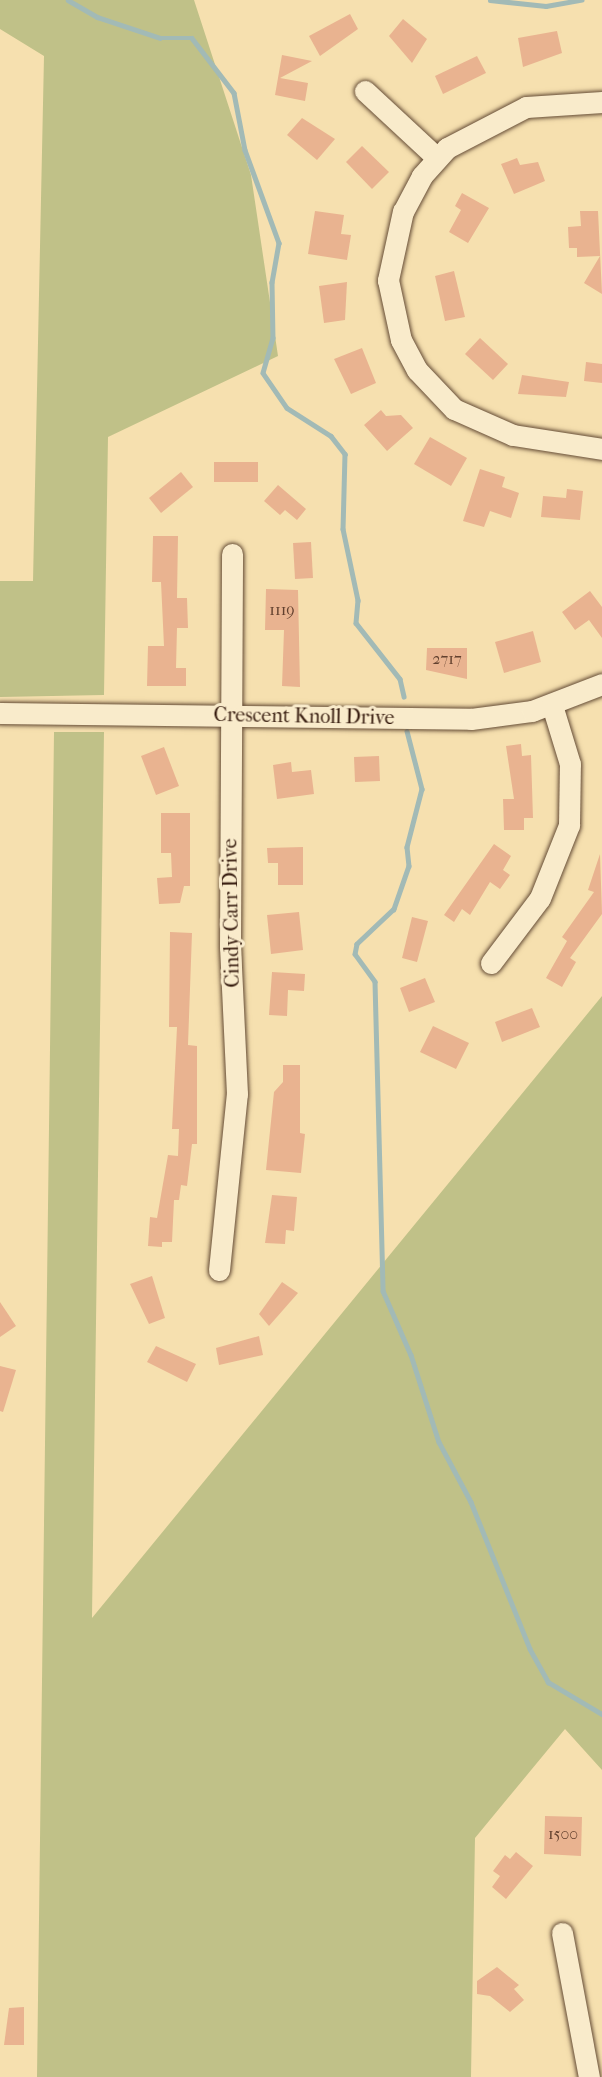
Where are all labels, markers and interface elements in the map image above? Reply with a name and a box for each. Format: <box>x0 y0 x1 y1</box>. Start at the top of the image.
house number: 1119 <box>269 600 295 620</box>
house number: 2717 <box>432 649 462 669</box>
street label: Crescent Knoll Drive <box>213 702 395 730</box>
street label: Cindy Carr Drive <box>218 838 244 988</box>
house number: 1500 <box>548 1824 578 1844</box>

